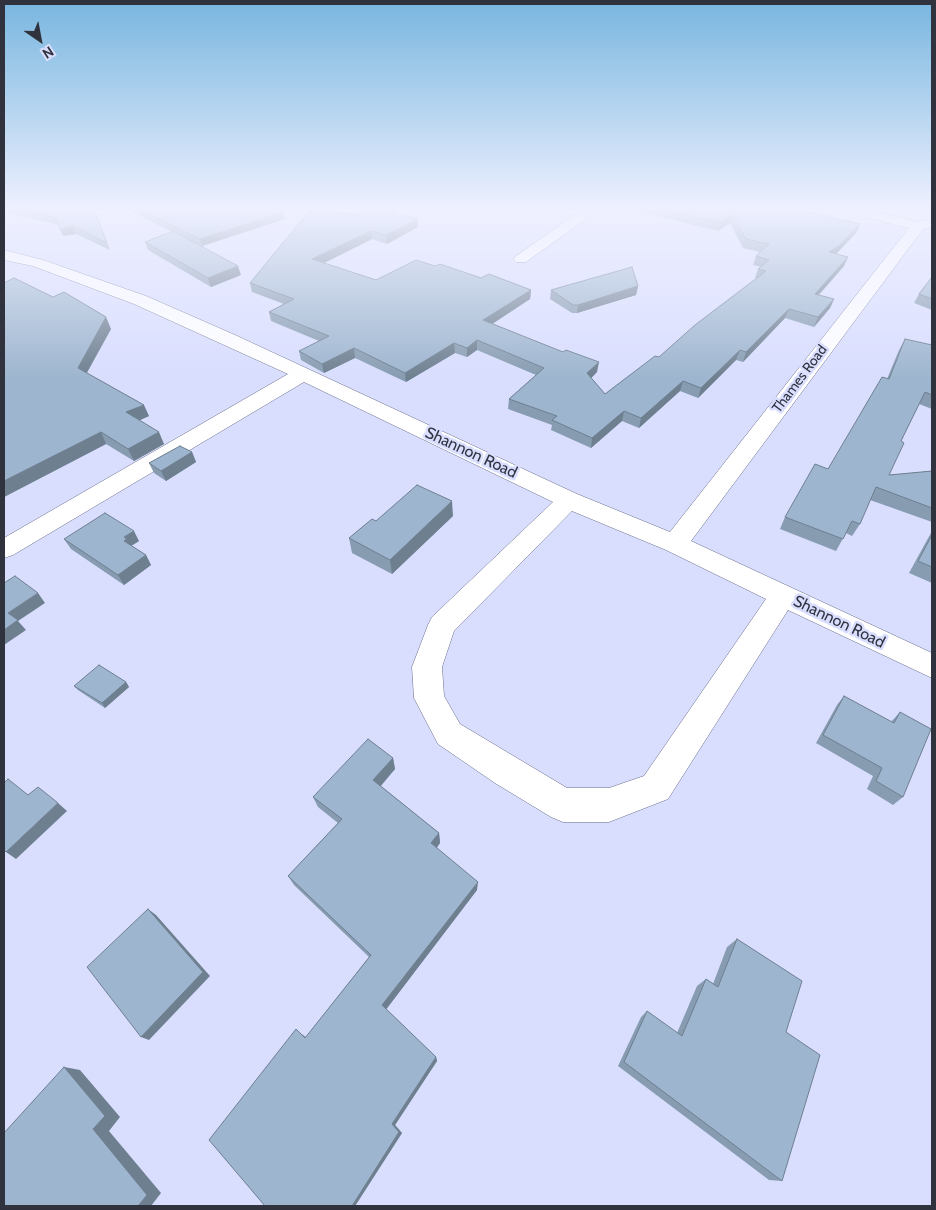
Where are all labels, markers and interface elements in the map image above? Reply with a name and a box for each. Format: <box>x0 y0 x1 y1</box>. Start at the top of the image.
north arrow <box>15 15 65 65</box>
text: N <box>39 42 57 63</box>
street label: Thames Road <box>769 342 831 416</box>
street label: Shannon Road <box>422 423 520 483</box>
street label: Shannon Road <box>790 592 888 652</box>

